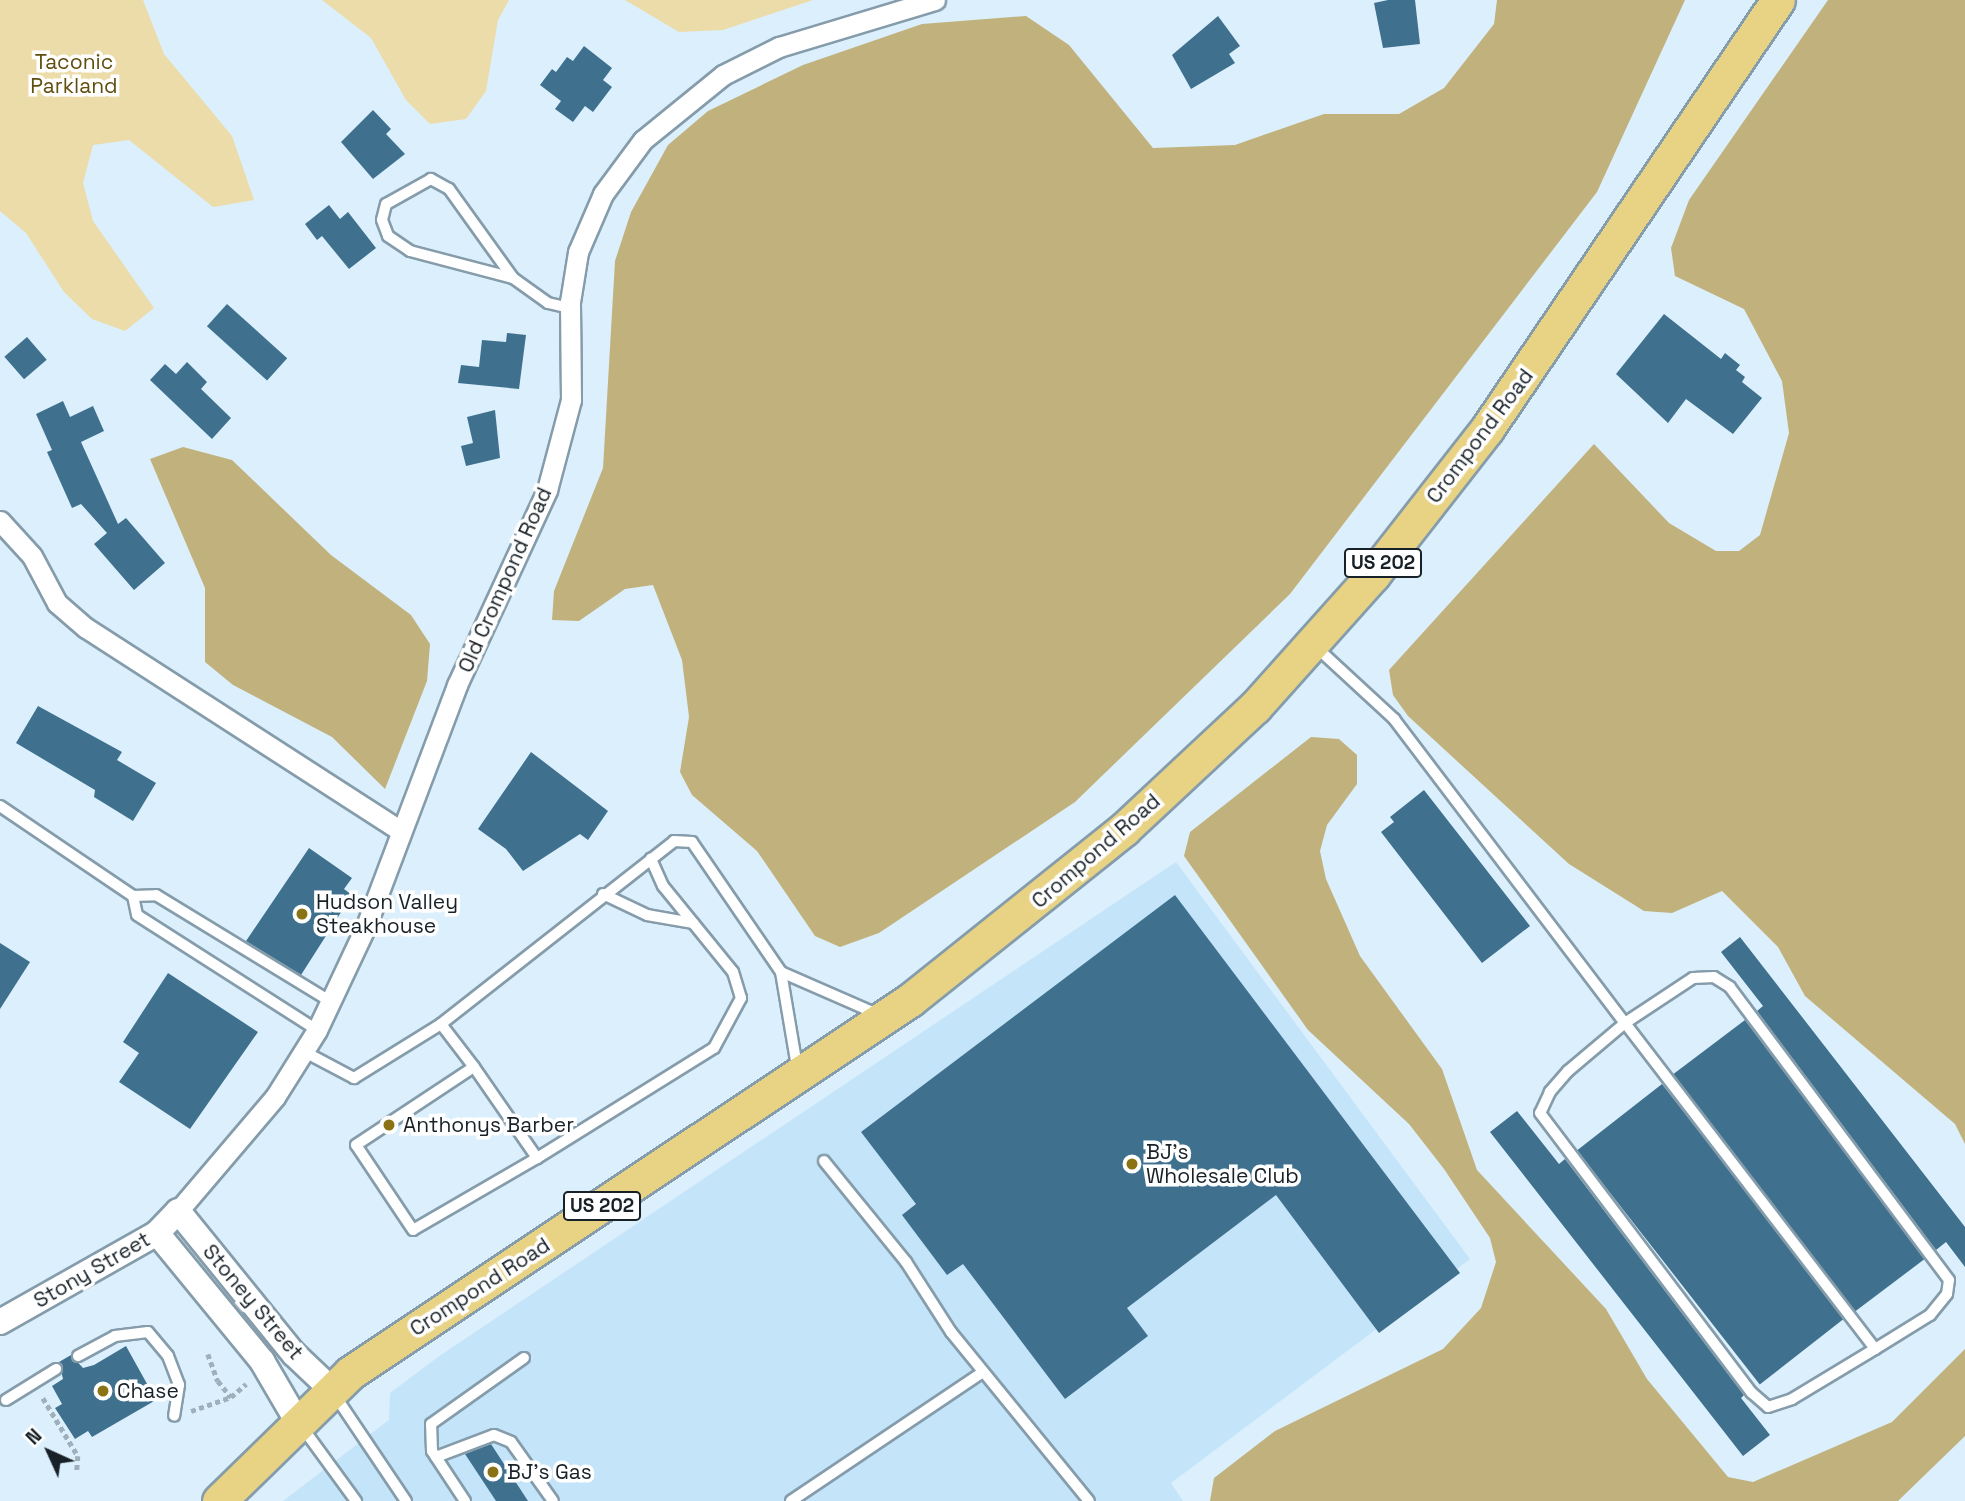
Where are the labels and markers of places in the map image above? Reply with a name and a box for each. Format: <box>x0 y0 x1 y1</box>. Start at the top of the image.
place label: Hudson Valley Steakhouse <box>316 889 458 939</box>
marker: Hudson Valley Steakhouse <box>294 906 310 922</box>
place label: Anthonys Barber <box>403 1112 574 1138</box>
marker: Anthonys Barber <box>381 1117 397 1133</box>
place label: BJ's Wholesale Club <box>1146 1139 1299 1189</box>
marker: BJ's Wholesale Club <box>1124 1156 1140 1172</box>
place label: Chase <box>117 1378 179 1404</box>
marker: Chase <box>95 1383 111 1399</box>
place label: BJ's Gas <box>507 1459 592 1485</box>
marker: BJ's Gas <box>485 1464 501 1480</box>

